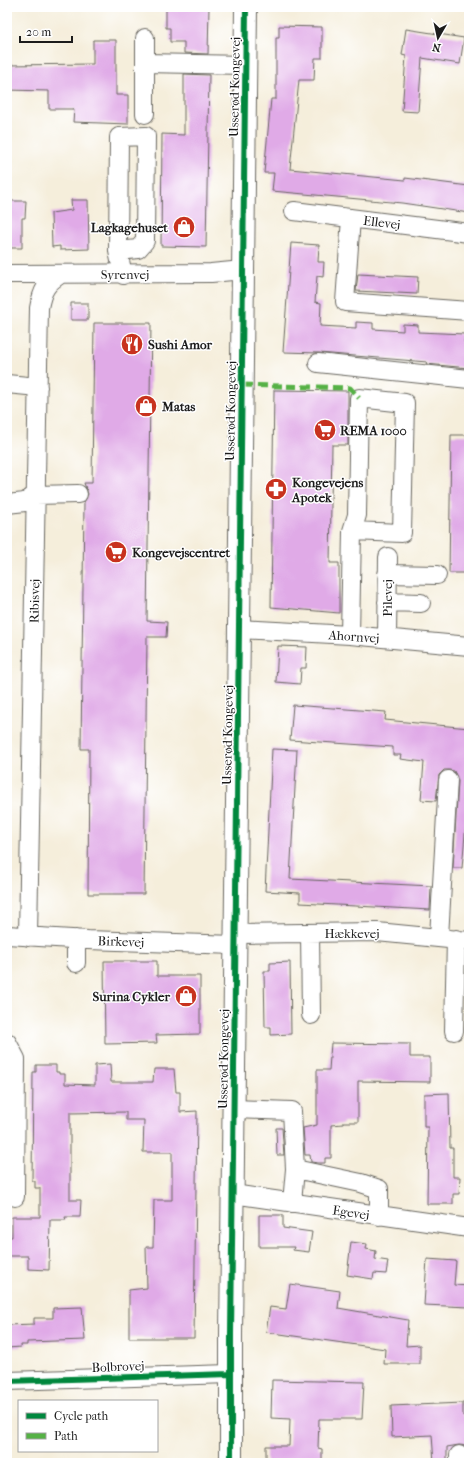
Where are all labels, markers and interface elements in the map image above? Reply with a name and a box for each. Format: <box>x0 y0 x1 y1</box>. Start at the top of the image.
scale bar <box>20 18 72 44</box>
north arrow <box>418 18 458 58</box>
text: 20 m <box>26 25 51 39</box>
street label: Usserød Kongevej <box>226 37 243 137</box>
text: N <box>431 40 442 54</box>
street label: Ellevej <box>362 213 401 232</box>
shop icon: Lagkagehuset <box>171 214 197 240</box>
place label: Lagkagehuset <box>91 220 168 236</box>
street label: Syrenvej <box>101 267 149 282</box>
restaurant icon: Sushi Amor <box>119 331 145 357</box>
place label: Sushi Amor <box>148 337 212 352</box>
street label: Usserød Kongevej <box>222 361 239 461</box>
shop icon: Matas <box>133 393 159 419</box>
place label: Matas <box>161 399 196 414</box>
supermarket icon: REMA 1000 <box>312 417 338 443</box>
place label: REMA 1000 <box>340 423 407 438</box>
place label: Kongevejens Apotek <box>291 475 363 506</box>
pharmacy icon: Kongevejens Apotek <box>263 476 289 502</box>
supermarket icon: Kongevejscentret <box>103 539 129 565</box>
place label: Kongevejscentret <box>132 545 230 561</box>
street label: Ribisvej <box>27 579 42 623</box>
street label: Pilevej <box>380 579 395 617</box>
street label: Ahornvej <box>327 627 380 646</box>
street label: Usserød Kongevej <box>219 685 236 785</box>
street label: Hækkevej <box>324 926 380 941</box>
street label: Birkevej <box>97 933 144 950</box>
shop icon: Surina Cykler <box>173 983 199 1009</box>
place label: Surina Cykler <box>93 989 170 1005</box>
street label: Usserød Kongevej <box>215 1009 232 1109</box>
street label: Egevej <box>331 1202 370 1223</box>
street label: Bolbrovej <box>91 1358 145 1375</box>
legend <box>18 1400 158 1452</box>
text: Cycle path <box>54 1409 109 1423</box>
text: Path <box>54 1429 78 1443</box>

